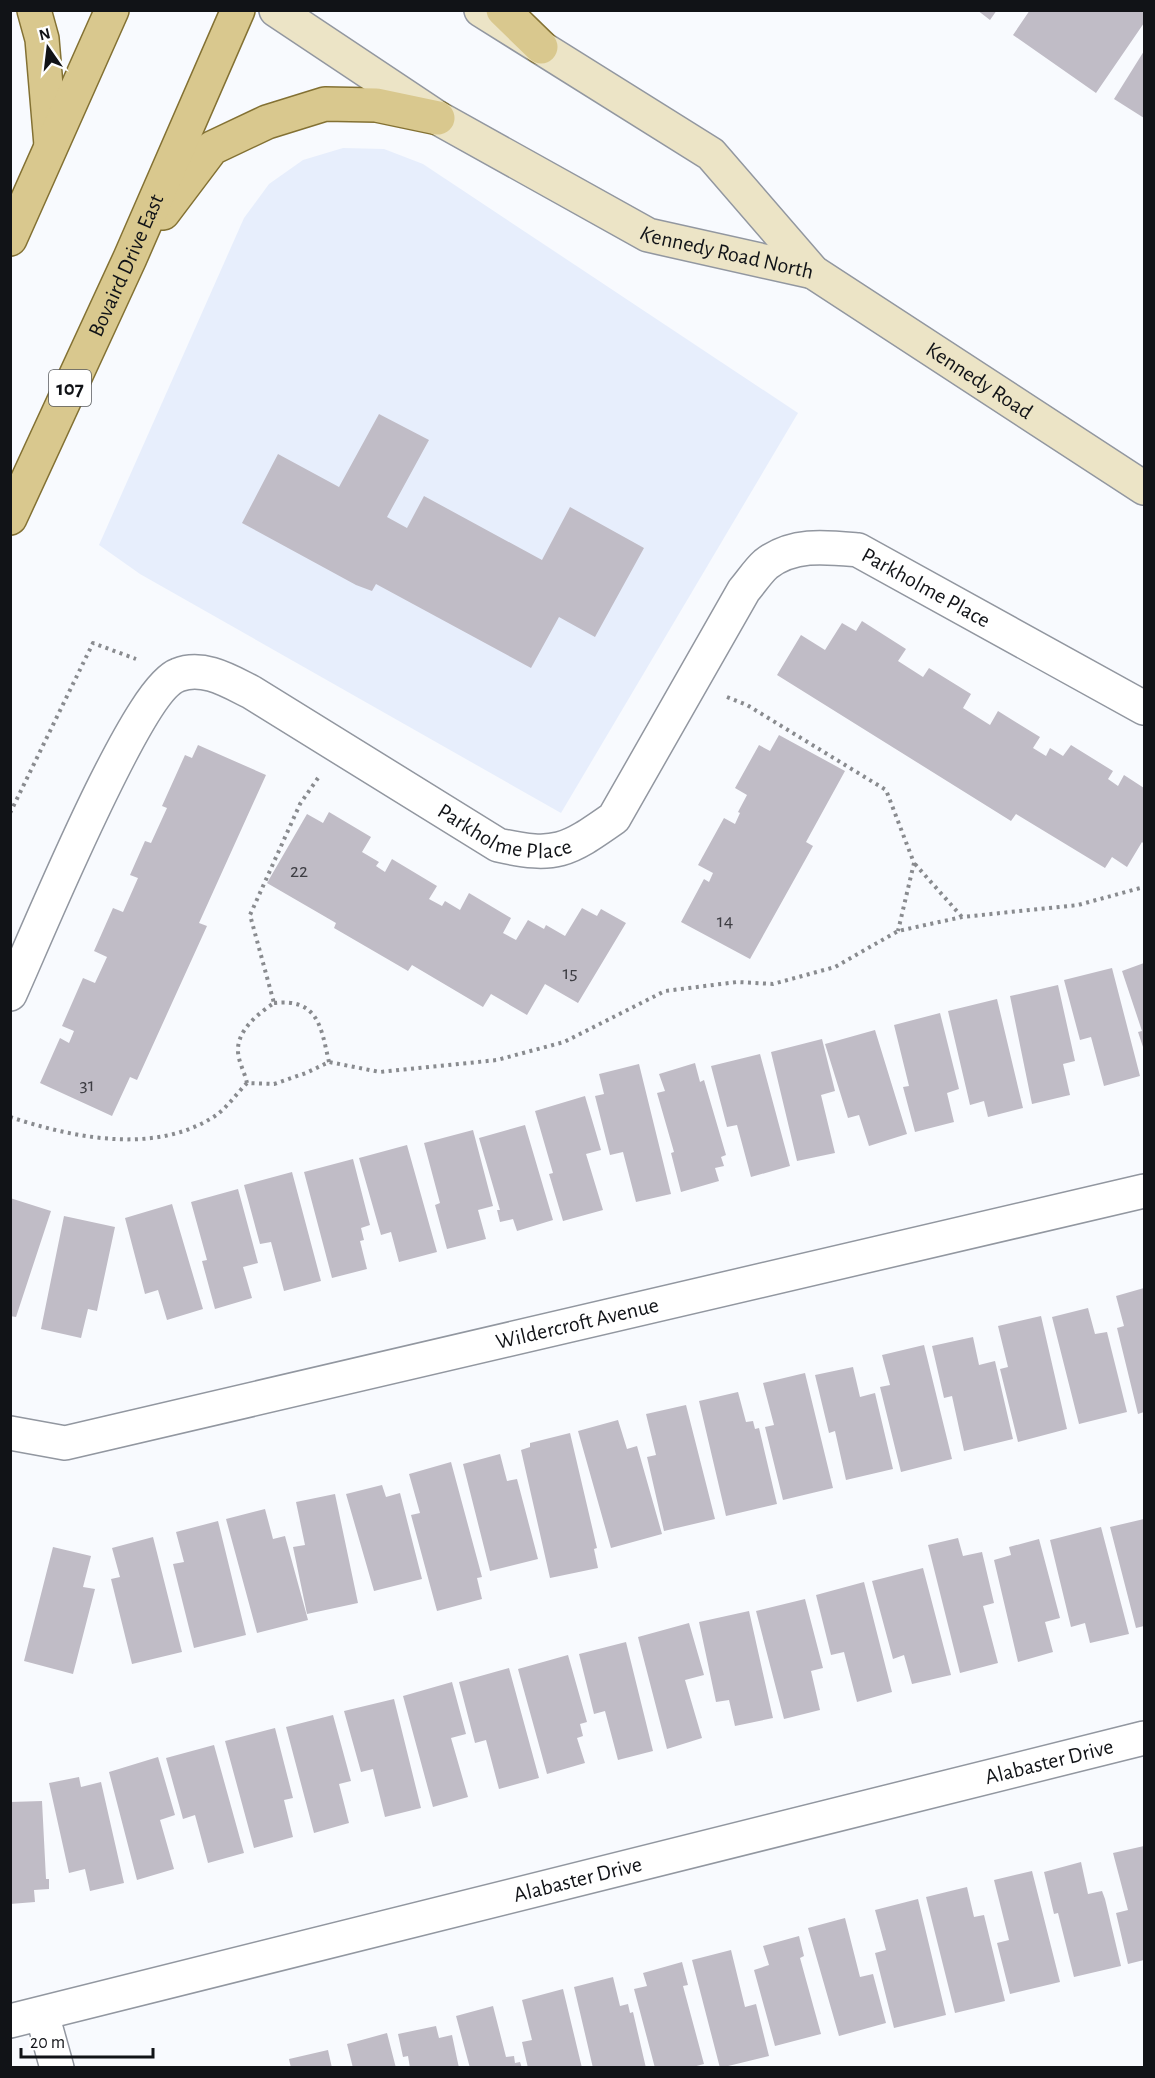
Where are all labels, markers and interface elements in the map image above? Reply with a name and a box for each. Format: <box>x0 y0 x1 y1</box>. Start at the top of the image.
north arrow <box>18 18 78 78</box>
text: N <box>37 25 52 44</box>
street label: Bovaird Drive East <box>84 191 167 340</box>
street label: Kennedy Road North <box>636 222 816 283</box>
street label: Kennedy Road <box>922 338 1037 423</box>
road number: 107 <box>49 370 91 406</box>
street label: Parkholme Place <box>858 543 994 632</box>
street label: Parkholme Place <box>434 800 575 862</box>
house number: 22 <box>290 861 308 881</box>
house number: 14 <box>717 911 733 931</box>
house number: 15 <box>562 963 578 983</box>
house number: 31 <box>79 1075 95 1095</box>
street label: Wildercroft Avenue <box>494 1294 661 1353</box>
street label: Alabaster Drive <box>983 1735 1116 1788</box>
street label: Alabaster Drive <box>511 1853 644 1906</box>
scale bar <box>21 2021 153 2059</box>
text: 20 m <box>30 2034 65 2052</box>

